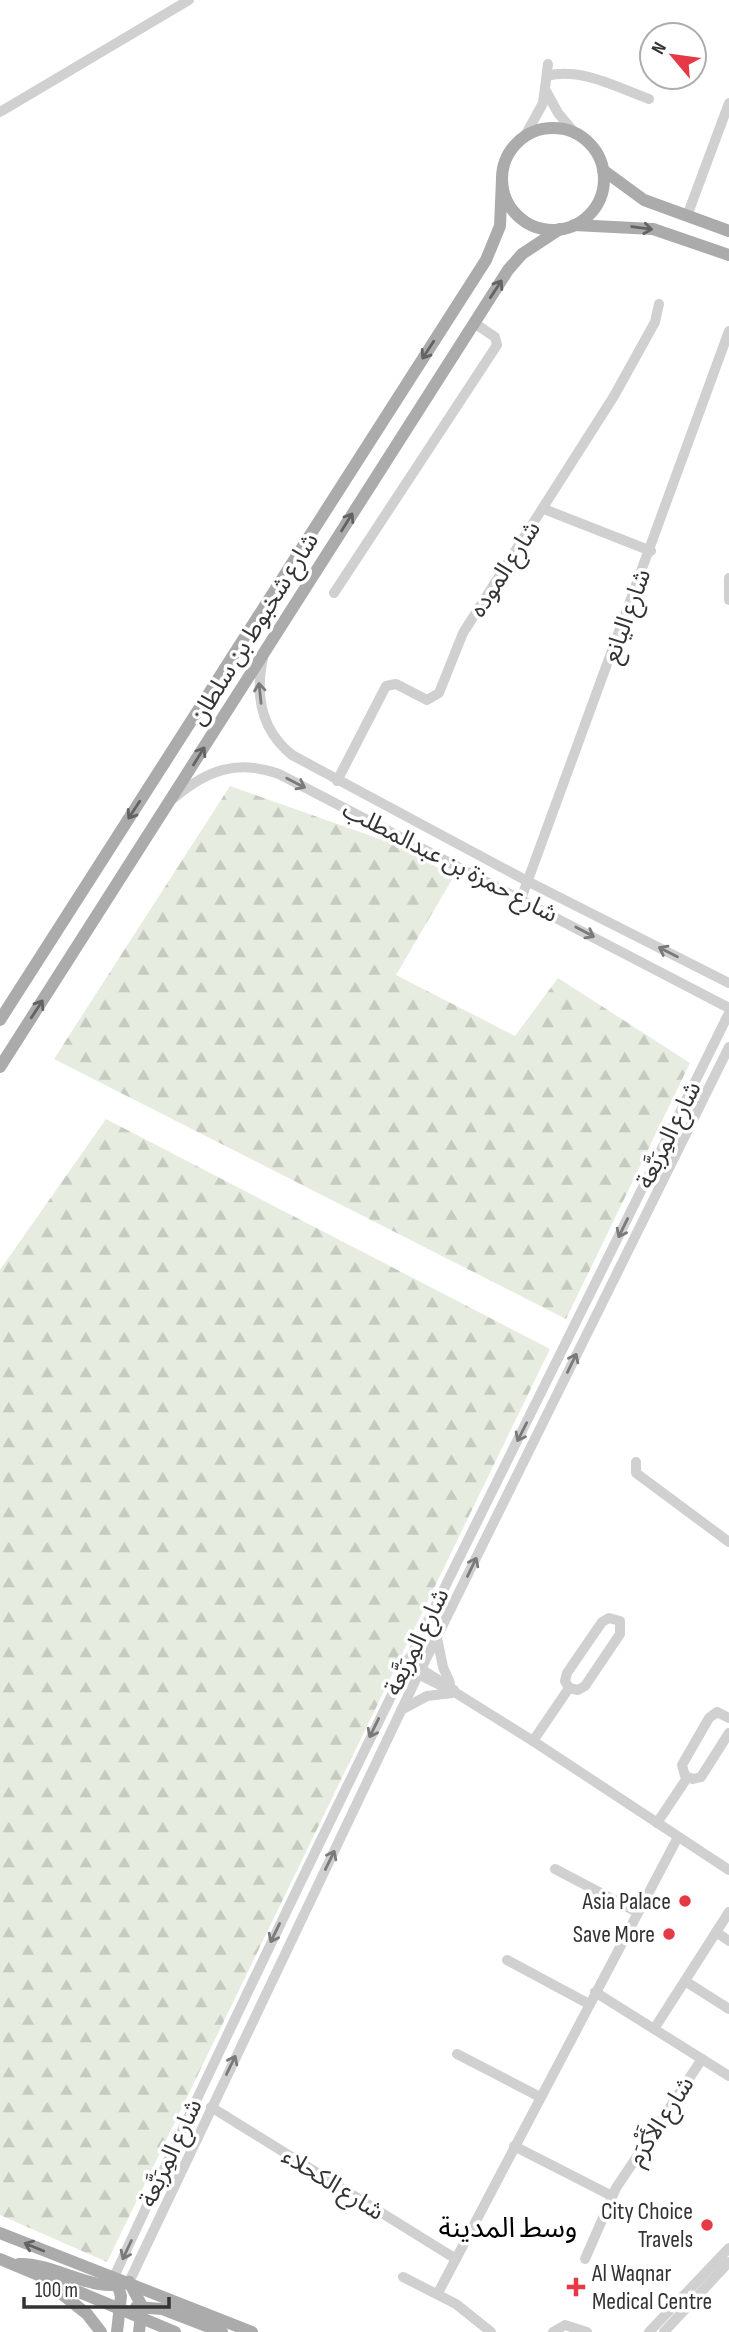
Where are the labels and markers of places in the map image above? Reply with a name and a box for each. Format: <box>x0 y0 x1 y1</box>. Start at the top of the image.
place label: Asia Palace <box>582 1887 671 1916</box>
marker: Asia Palace <box>677 1893 693 1909</box>
place label: Save More <box>573 1920 655 1949</box>
marker: Save More <box>661 1926 677 1942</box>
place label: City Choice Travels <box>601 2197 693 2254</box>
marker: City Choice Travels <box>699 2217 715 2233</box>
place label: Al Waqnar Medical Centre <box>591 2259 712 2316</box>
marker: Al Waqnar Medical Centre <box>566 2277 586 2297</box>

